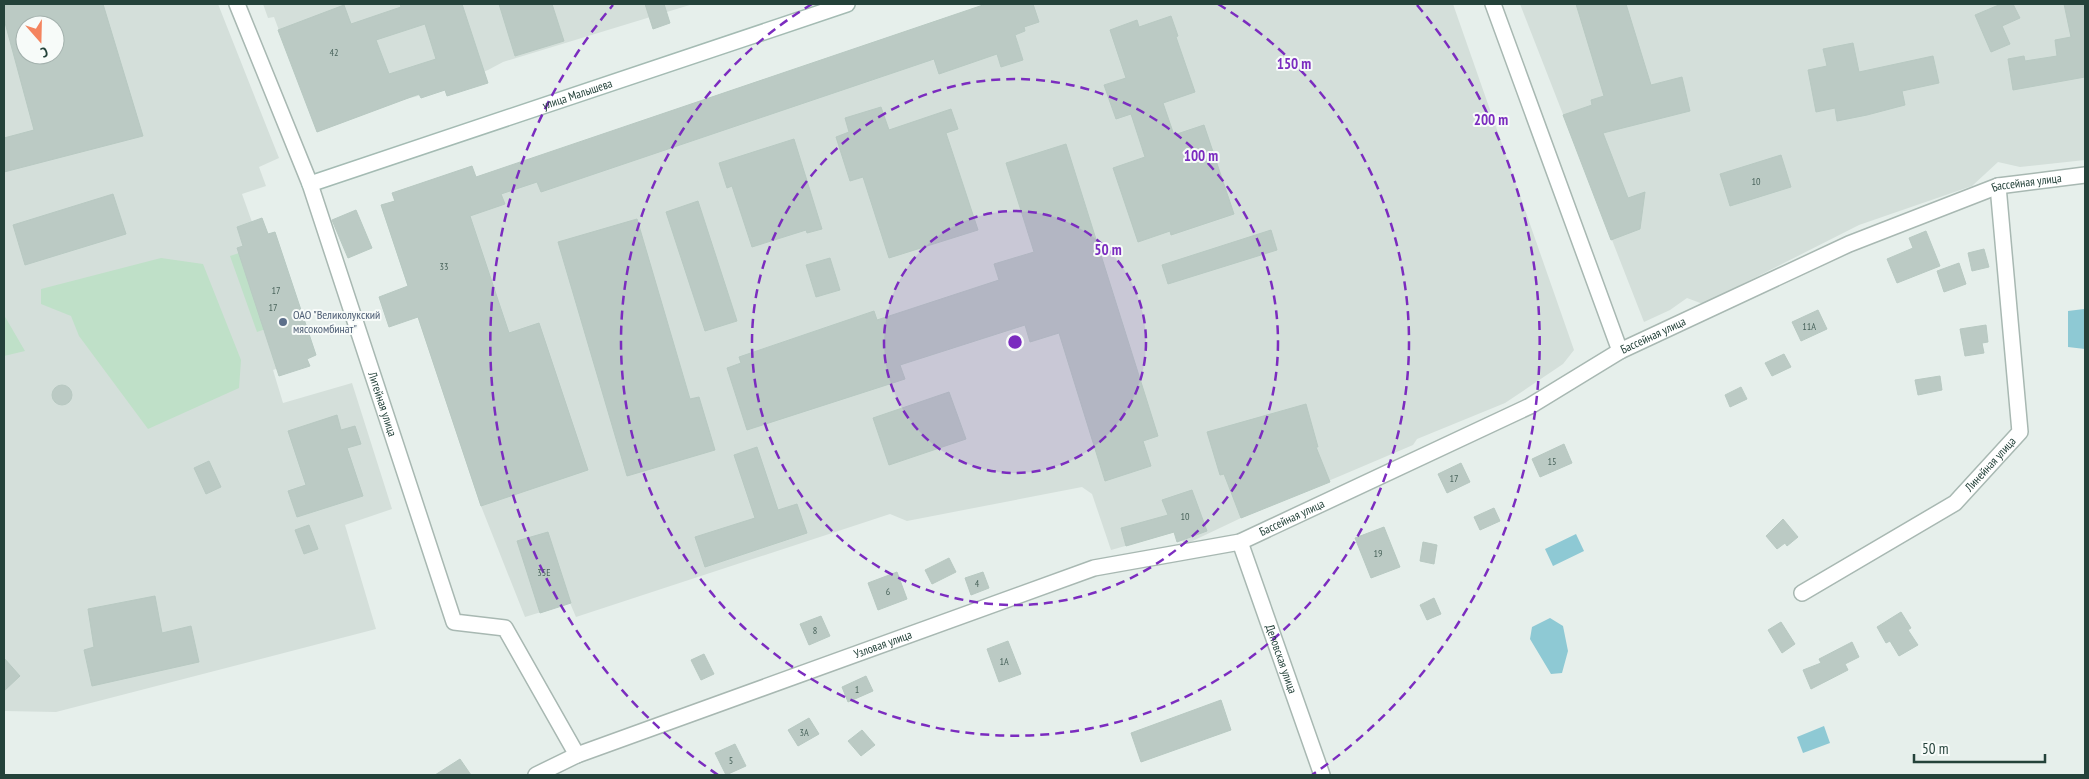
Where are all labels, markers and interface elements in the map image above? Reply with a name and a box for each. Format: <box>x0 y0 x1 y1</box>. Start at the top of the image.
north arrow <box>15 15 65 65</box>
text: С <box>38 43 51 62</box>
house number: 42 <box>330 46 339 59</box>
text: 150 m <box>1277 54 1311 73</box>
street label: улица Малышева <box>540 75 614 113</box>
text: 200 m <box>1474 110 1508 129</box>
text: 100 m <box>1184 146 1218 165</box>
street label: Бассейная улица <box>1989 170 2063 195</box>
house number: 10 <box>1752 175 1761 188</box>
text: 50 m <box>1094 240 1122 259</box>
house number: 33 <box>440 260 449 273</box>
house number: 17 <box>272 284 281 297</box>
house number: 17 <box>269 301 278 314</box>
place label: ОАО "Великолукский мясокомбинат" <box>293 307 380 336</box>
street label: Бассейная улица <box>1618 313 1688 357</box>
marker: ОАО "Великолукский мясокомбинат" <box>277 316 289 328</box>
house number: 11А <box>1802 320 1816 333</box>
centre of rings <box>1006 333 1024 351</box>
street label: Литейная улица <box>365 369 401 438</box>
street label: Линейная улица <box>1961 433 2019 495</box>
house number: 15 <box>1548 455 1557 468</box>
house number: 17 <box>1450 472 1459 485</box>
street label: Бассейная улица <box>1257 495 1327 539</box>
house number: 10 <box>1181 510 1190 523</box>
house number: 19 <box>1374 547 1383 560</box>
house number: 35Е <box>537 566 551 579</box>
house number: 4 <box>975 577 980 590</box>
house number: 6 <box>886 585 891 598</box>
street label: Деповская улица <box>1263 622 1301 695</box>
house number: 8 <box>813 624 817 637</box>
street label: Узловая улица <box>852 626 914 661</box>
house number: 1А <box>999 655 1009 668</box>
house number: 1 <box>855 683 859 696</box>
house number: 3А <box>799 726 809 739</box>
scale bar <box>1914 732 2045 764</box>
text: 50 m <box>1922 739 1948 758</box>
house number: 5 <box>729 754 733 767</box>

